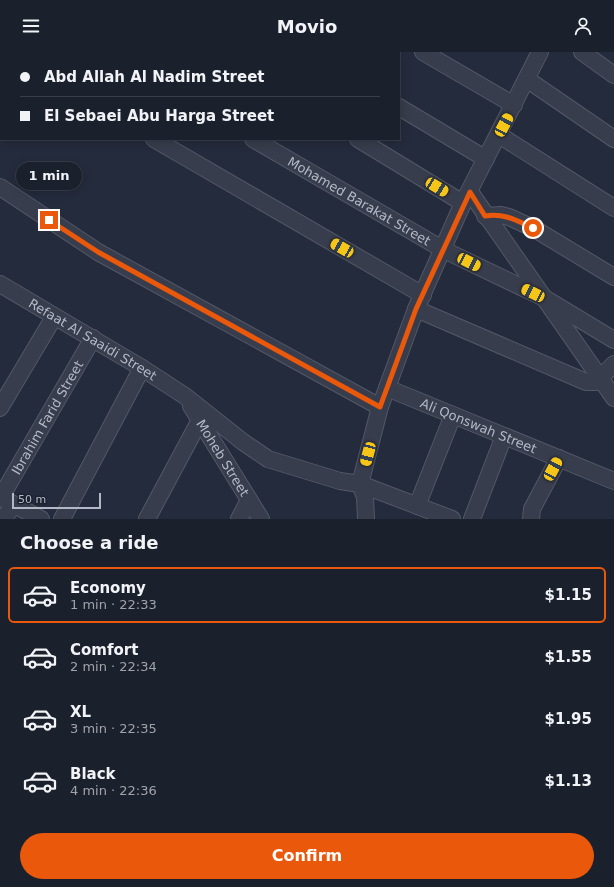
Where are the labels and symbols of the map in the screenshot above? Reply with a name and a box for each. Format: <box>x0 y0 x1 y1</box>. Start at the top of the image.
car <box>493 112 515 138</box>
street label: Mohamed Barakat Street <box>285 154 433 249</box>
callout: 1 min <box>16 162 82 190</box>
car <box>424 176 450 198</box>
route end <box>40 211 58 229</box>
route start <box>524 219 542 237</box>
car <box>329 237 355 259</box>
car <box>456 251 482 273</box>
car <box>520 282 546 304</box>
street label: Refaat Al Saaidi Street <box>26 296 159 384</box>
street label: Ibrahim Farid Street <box>9 358 86 477</box>
street label: Ali Qonswah Street <box>418 396 539 456</box>
street label: Moheb Street <box>193 417 252 499</box>
car <box>359 441 377 467</box>
car <box>542 456 564 482</box>
scale bar <box>12 491 101 510</box>

